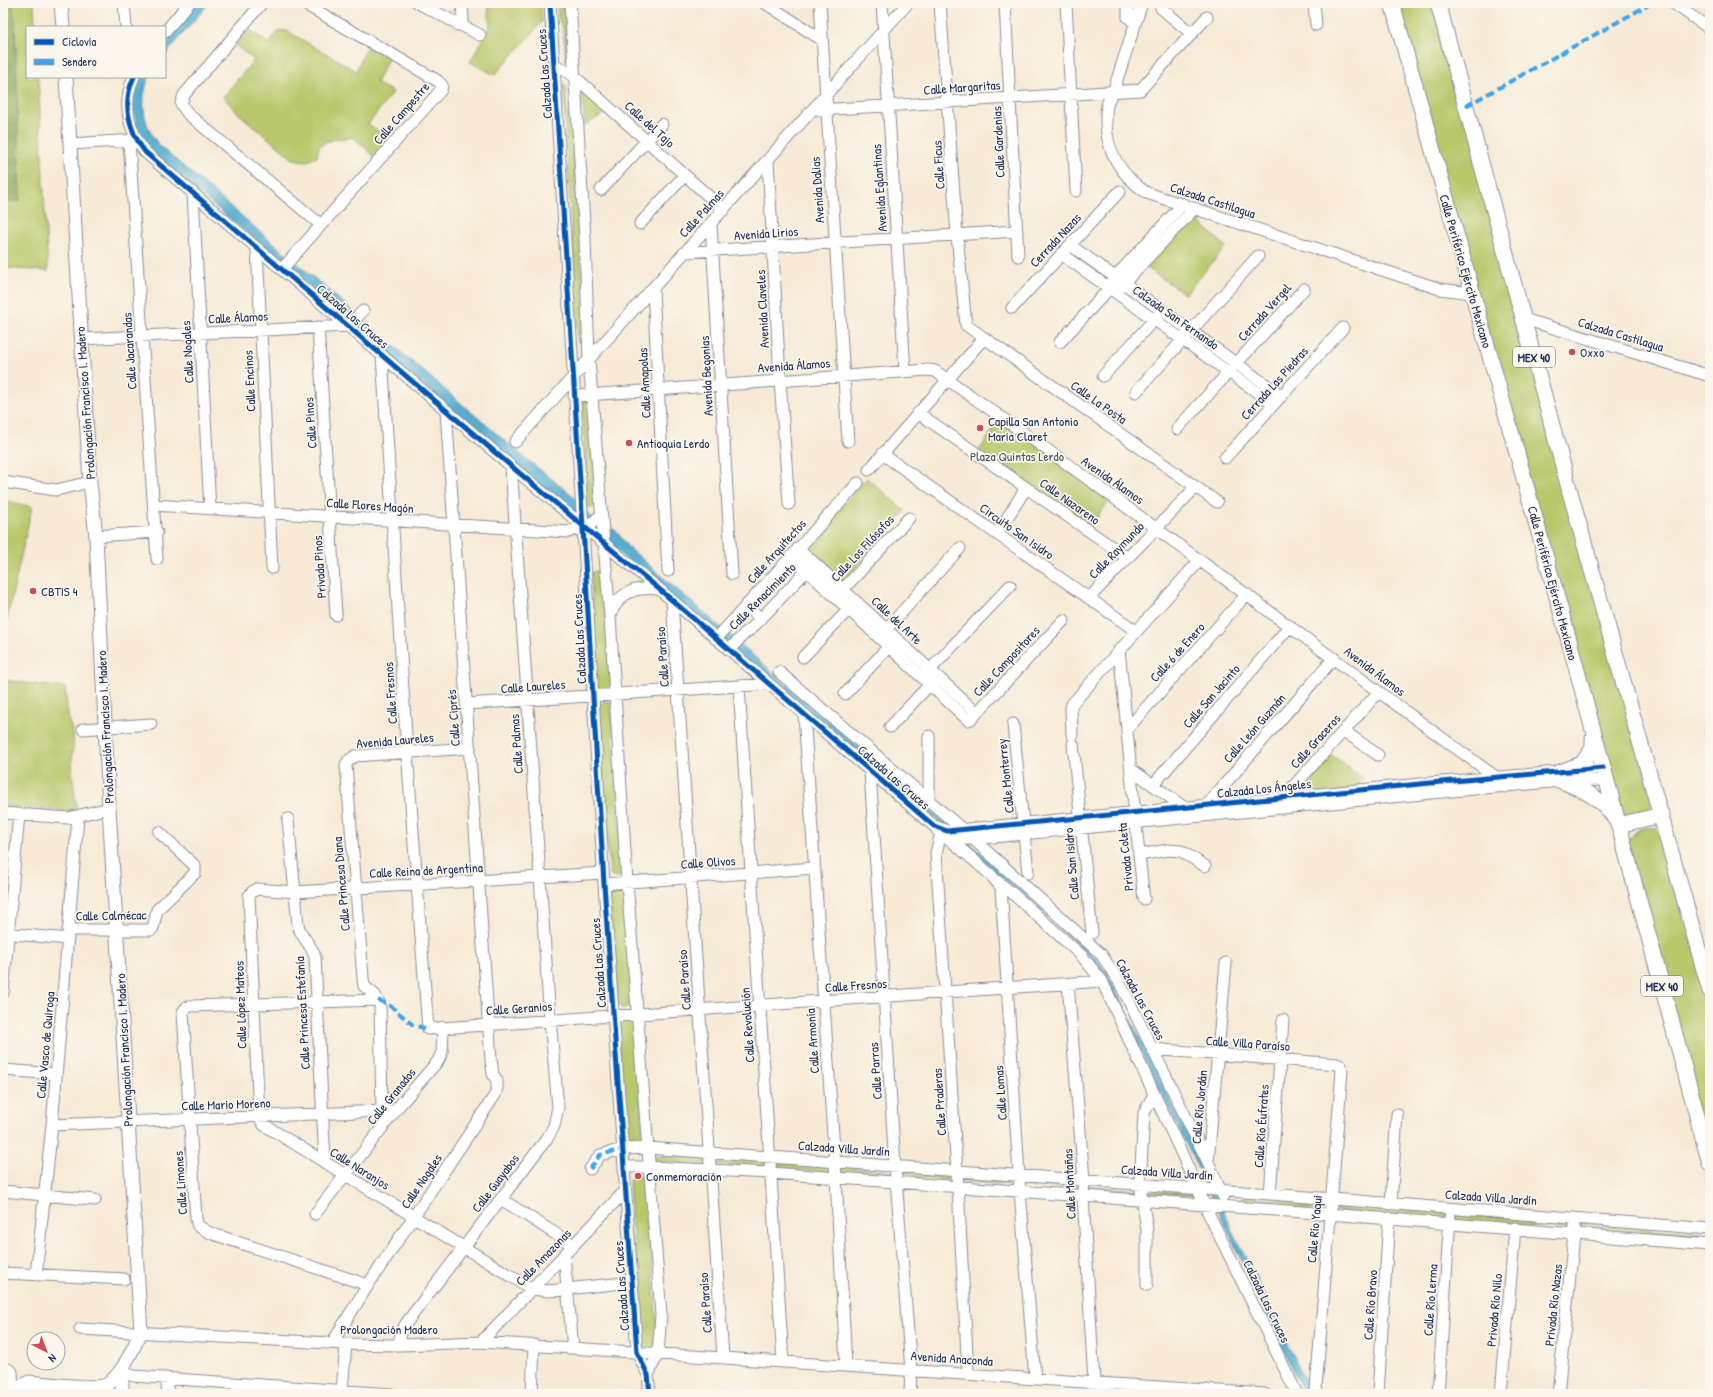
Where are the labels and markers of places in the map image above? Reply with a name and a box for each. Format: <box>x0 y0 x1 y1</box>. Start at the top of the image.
place label: Oxxo <box>1580 343 1604 361</box>
marker: Oxxo <box>1567 347 1577 357</box>
place label: Capilla San Antonio María Claret <box>988 412 1078 445</box>
marker: Capilla San Antonio María Claret <box>975 423 985 433</box>
place label: Antioquia Lerdo <box>637 434 709 452</box>
marker: Antioquia Lerdo <box>624 438 634 448</box>
place label: CBTIS 4 <box>41 582 78 600</box>
marker: CBTIS 4 <box>28 586 38 596</box>
place label: Conmemoración <box>646 1167 722 1185</box>
marker: Conmemoración <box>633 1171 643 1181</box>

